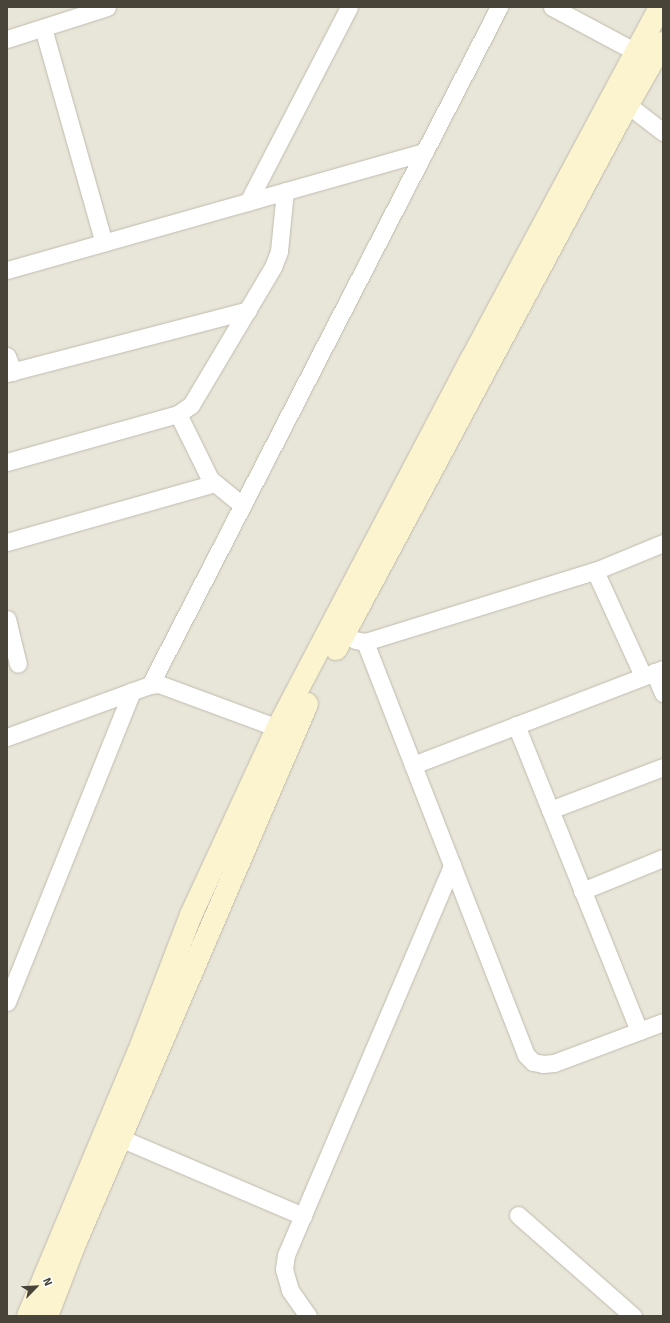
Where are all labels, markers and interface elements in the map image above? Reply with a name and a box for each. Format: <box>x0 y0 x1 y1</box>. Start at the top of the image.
north arrow <box>16 1267 56 1307</box>
text: N <box>40 1276 55 1288</box>

